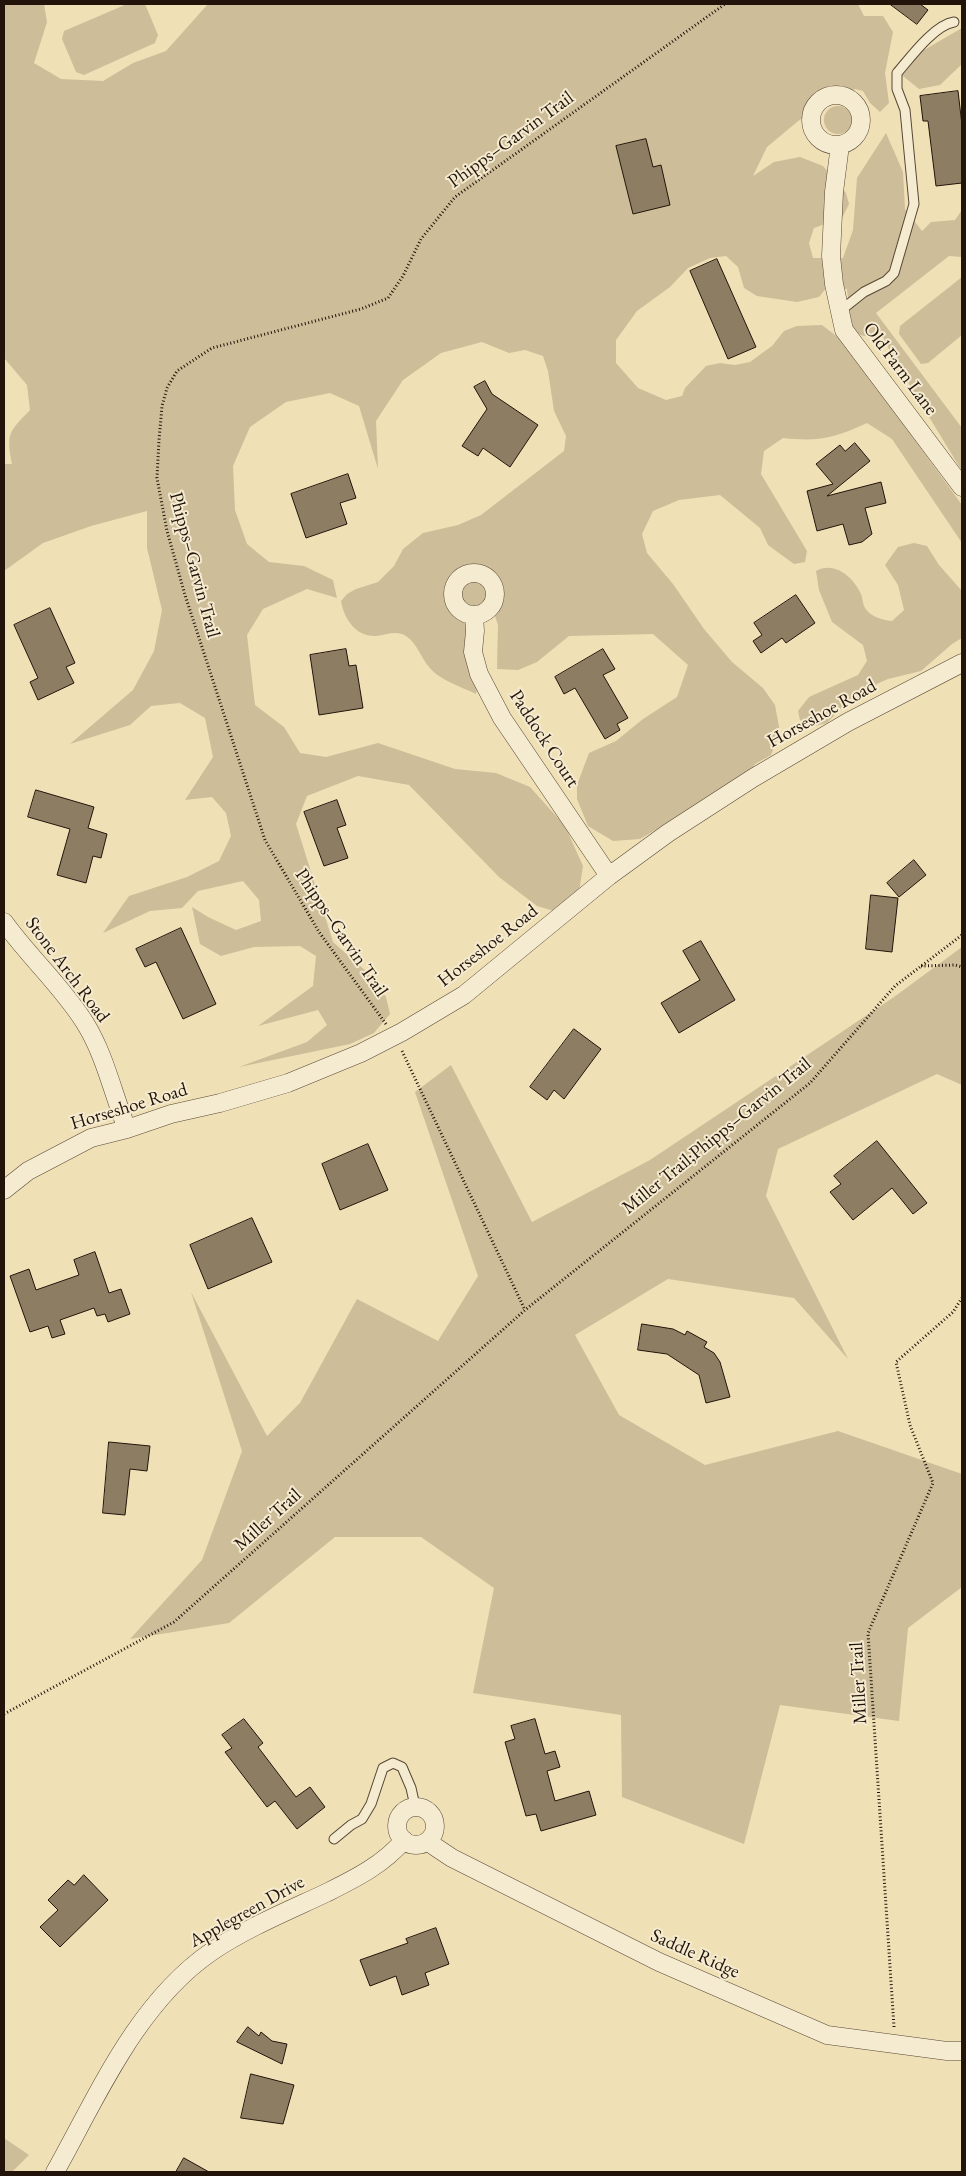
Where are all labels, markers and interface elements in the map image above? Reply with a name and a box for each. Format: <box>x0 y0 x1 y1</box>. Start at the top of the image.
street label: Phipps–Garvin Trail <box>444 87 578 193</box>
street label: Old Farm Lane <box>858 318 942 420</box>
street label: Phipps–Garvin Trail <box>164 490 224 640</box>
street label: Horseshoe Road <box>764 675 880 753</box>
street label: Paddock Court <box>504 686 584 792</box>
street label: Phipps–Garvin Trail <box>290 865 392 1001</box>
street label: Horseshoe Road <box>433 900 543 992</box>
street label: Stone Arch Road <box>20 913 114 1027</box>
street label: Miller Trail;Phipps–Garvin Trail <box>618 1053 816 1219</box>
street label: Horseshoe Road <box>68 1078 190 1136</box>
street label: Miller Trail <box>230 1484 306 1556</box>
street label: Miller Trail <box>845 1641 873 1725</box>
street label: Applegreen Drive <box>185 1871 309 1953</box>
street label: Saddle Ridge <box>647 1924 743 1984</box>

